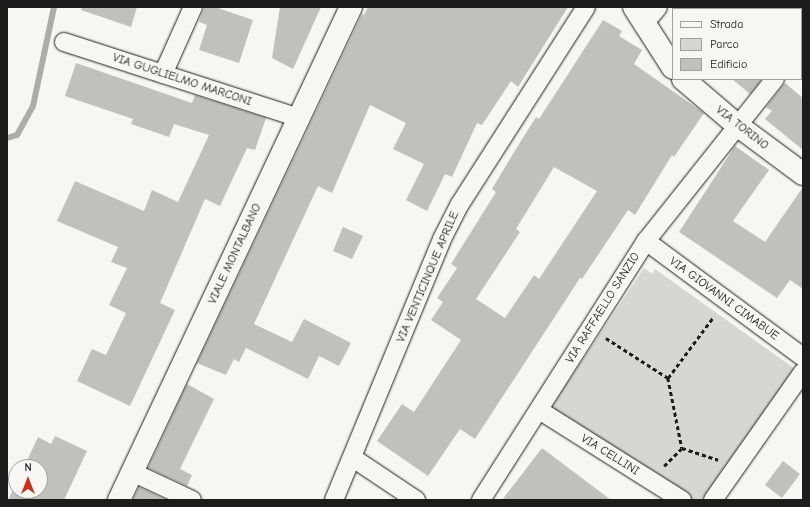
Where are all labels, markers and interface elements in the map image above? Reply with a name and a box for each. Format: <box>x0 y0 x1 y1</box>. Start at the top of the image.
legend <box>672 8 802 80</box>
text: Strada <box>710 17 743 31</box>
text: Parco <box>710 37 739 51</box>
street label: VIA GUGLIELMO MARCONI <box>111 51 253 109</box>
text: Edificio <box>710 57 747 71</box>
street label: VIA TORINO <box>713 103 771 153</box>
street label: VIALE MONTALBANO <box>205 201 265 307</box>
street label: VIA VENTICINQUE APRILE <box>394 209 462 345</box>
street label: VIA RAFFAELLO SANZIO <box>563 250 643 366</box>
street label: VIA GIOVANNI CIMABUE <box>666 254 782 344</box>
street label: VIA CELLINI <box>578 431 642 479</box>
north arrow <box>8 459 48 499</box>
text: N <box>24 461 32 474</box>

